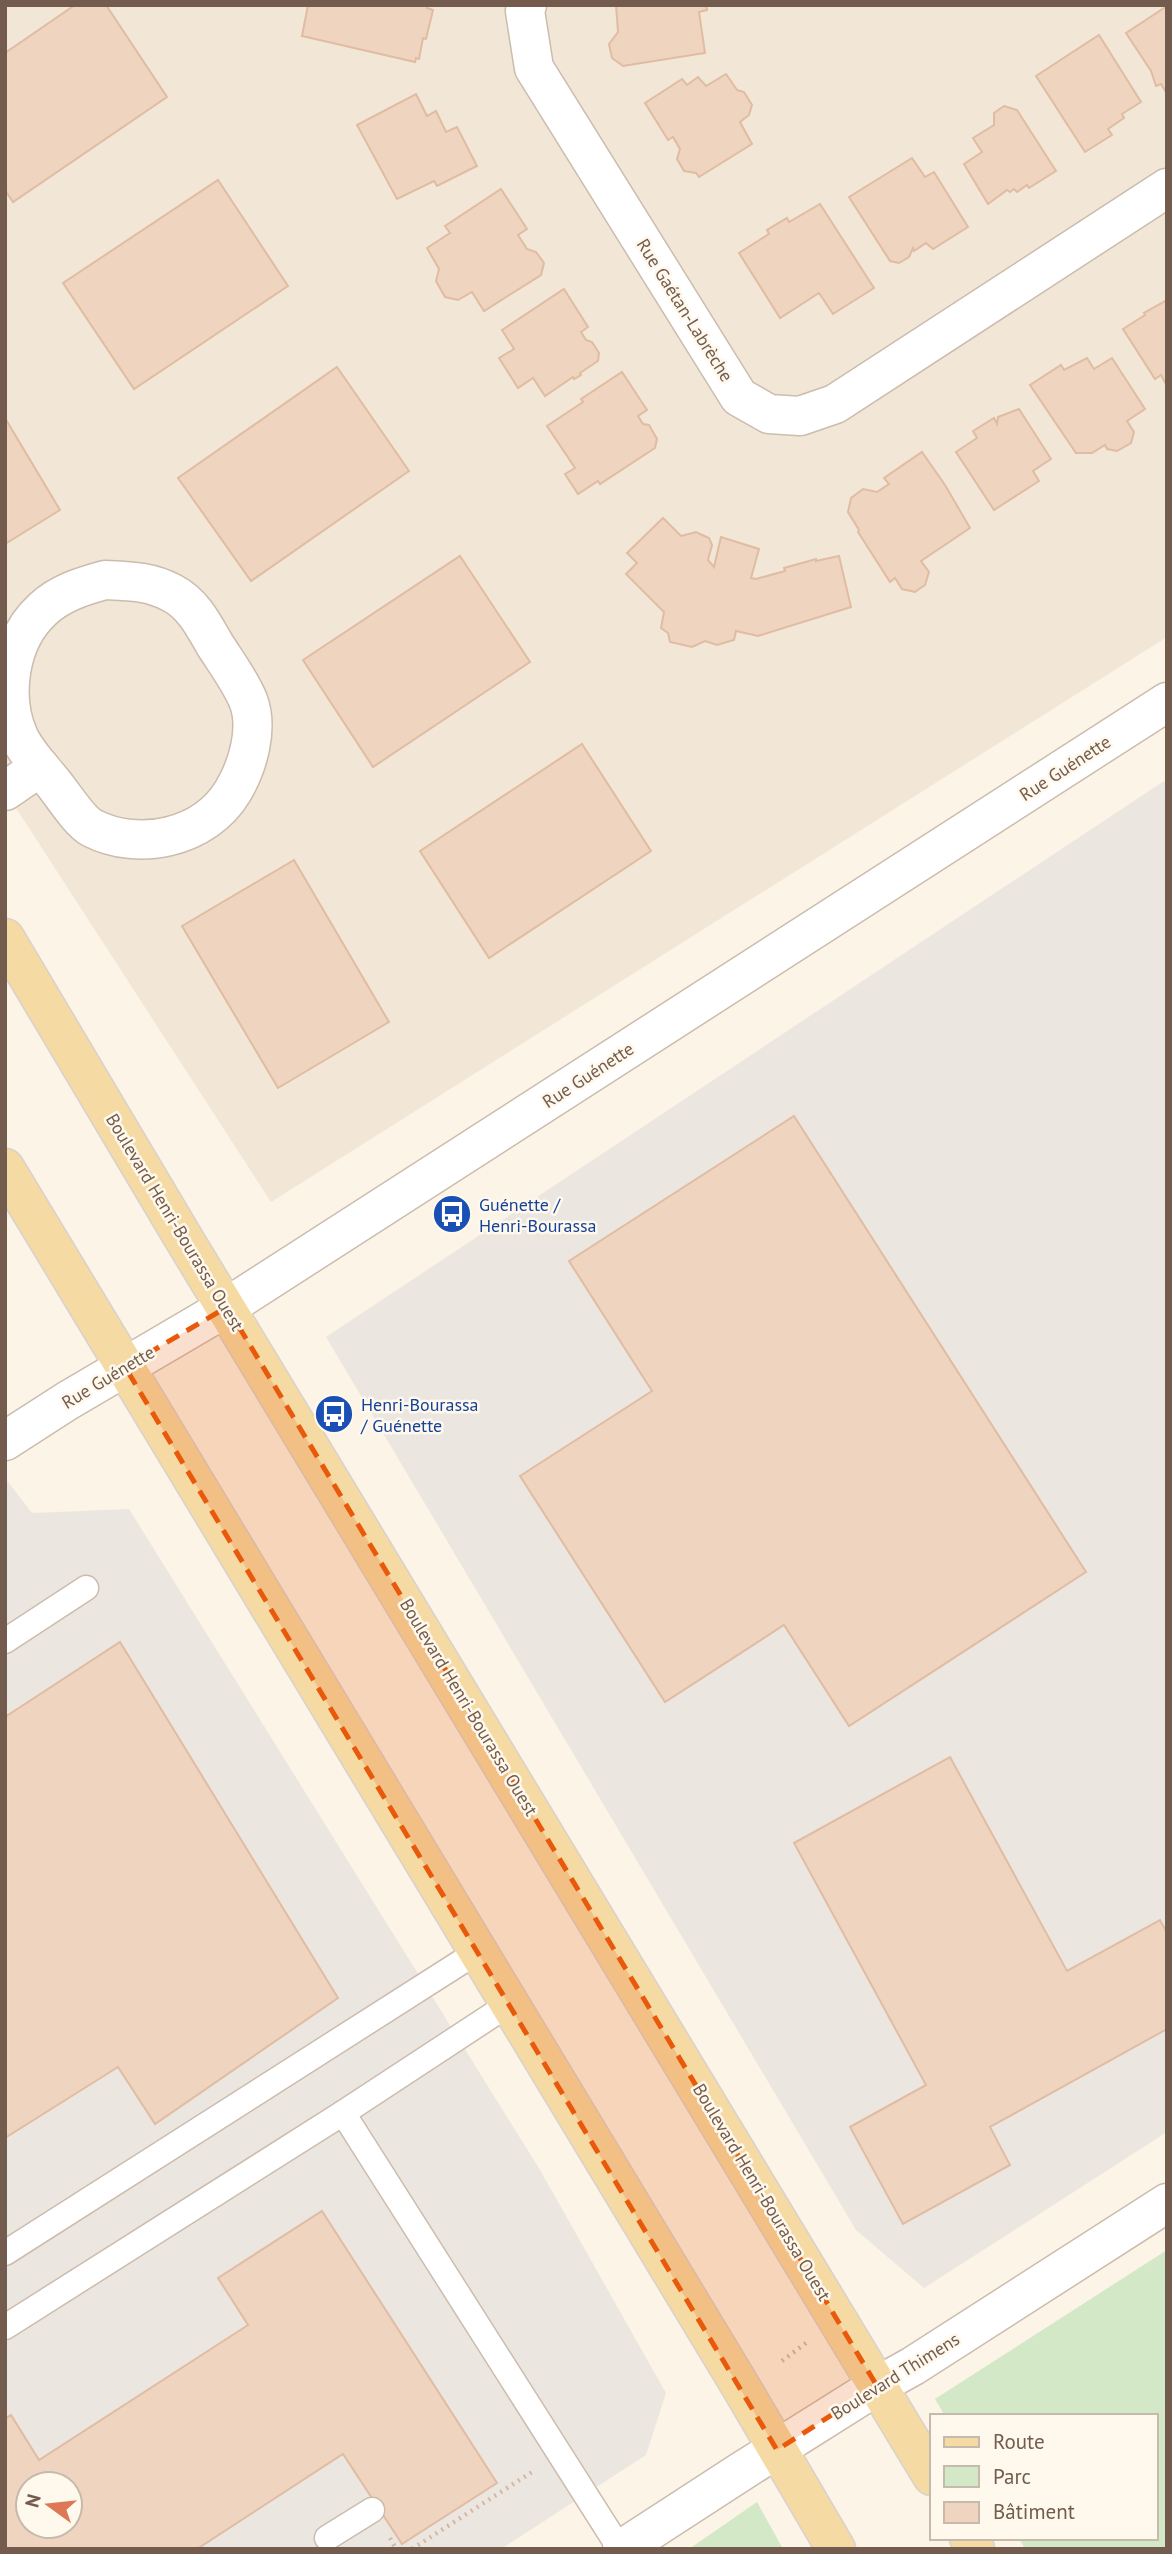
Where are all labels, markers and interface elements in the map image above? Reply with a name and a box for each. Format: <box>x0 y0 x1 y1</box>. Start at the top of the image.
street label: Rue Gaétan-Labrèche <box>632 234 738 386</box>
street label: Rue Guénette <box>1015 730 1115 806</box>
street label: Rue Guénette <box>538 1037 638 1113</box>
street label: Boulevard Henri-Bourassa Ouest <box>101 1109 249 1335</box>
bus stop icon: Guénette / Henri-Bourassa <box>431 1193 473 1235</box>
place label: Guénette / Henri-Bourassa <box>479 1193 597 1237</box>
street label: Rue Guénette <box>57 1340 159 1414</box>
bus stop icon: Henri-Bourassa / Guénette <box>313 1393 355 1435</box>
place label: Henri-Bourassa / Guénette <box>360 1393 479 1437</box>
street label: Boulevard Henri-Bourassa Ouest <box>395 1594 543 1820</box>
street label: Boulevard Henri-Bourassa Ouest <box>688 2079 836 2305</box>
street label: Boulevard Thimens <box>826 2327 964 2425</box>
legend <box>930 2414 1158 2540</box>
text: Route <box>993 2428 1045 2455</box>
text: Parc <box>993 2463 1031 2490</box>
north arrow <box>14 2470 84 2540</box>
text: N <box>19 2491 46 2510</box>
text: Bâtiment <box>993 2498 1075 2525</box>

